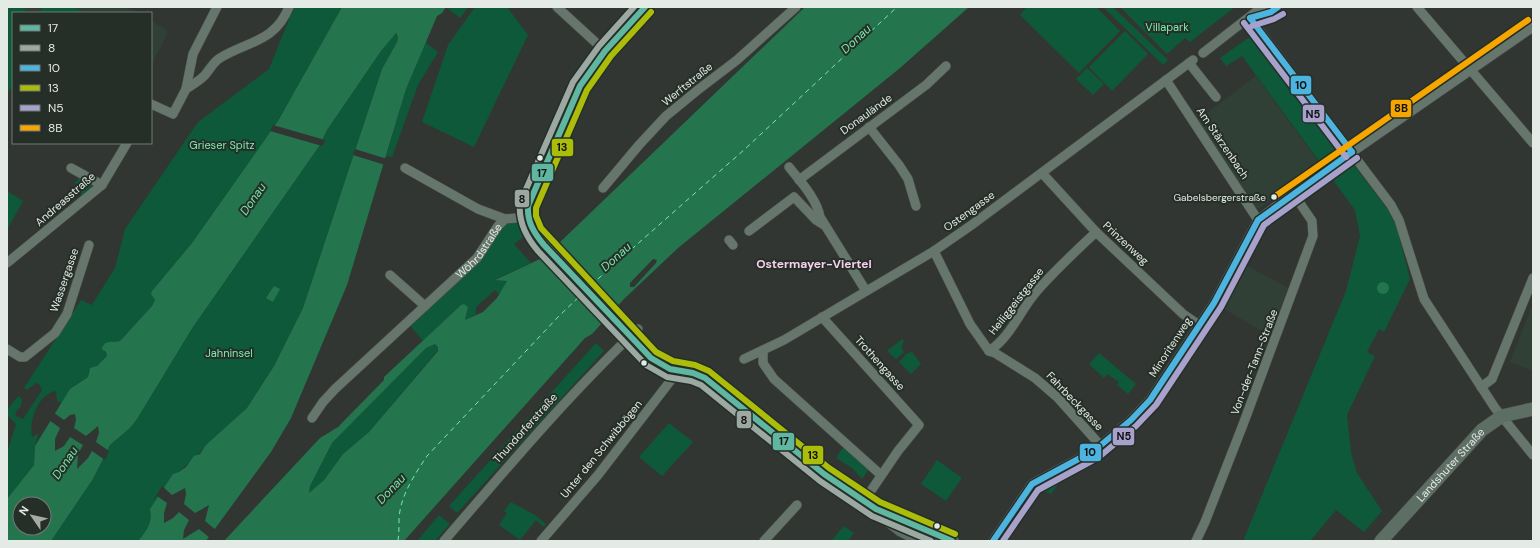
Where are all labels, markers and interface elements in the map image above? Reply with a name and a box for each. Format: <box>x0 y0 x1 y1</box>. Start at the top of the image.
legend <box>12 12 152 144</box>
text: 17 <box>48 20 58 36</box>
park label: Villapark <box>1145 20 1189 34</box>
water label: Donau <box>837 21 875 57</box>
text: 8 <box>48 40 55 56</box>
street label: Werftstraße <box>659 59 715 109</box>
text: 10 <box>48 60 60 76</box>
line badge: 10 <box>1290 75 1312 95</box>
text: 10 <box>1295 78 1307 92</box>
text: 13 <box>48 80 59 96</box>
street label: Donaulände <box>837 91 895 137</box>
line badge: 8B <box>1390 99 1412 118</box>
text: N5 <box>48 100 64 116</box>
text: 8B <box>1394 101 1408 115</box>
street label: Am Stärzenbach <box>1194 104 1252 182</box>
line badge: N5 <box>1302 104 1325 123</box>
text: N5 <box>1306 107 1321 121</box>
text: 8B <box>48 120 63 136</box>
park label: Grieser Spitz <box>189 138 255 152</box>
line badge: 13 <box>551 138 574 157</box>
text: 13 <box>557 140 567 154</box>
unlabelled marker <box>535 153 545 163</box>
line badge: 17 <box>531 163 554 182</box>
text: 17 <box>537 166 547 180</box>
street label: Andreasstraße <box>32 169 98 229</box>
water label: Donau <box>236 180 270 218</box>
street label: Ostengasse <box>941 188 997 234</box>
line badge: 8 <box>514 189 530 208</box>
place label: Gabelsbergerstraße <box>1174 191 1266 204</box>
text: 8 <box>519 192 526 206</box>
marker: Gabelsbergerstraße <box>1269 192 1279 202</box>
street label: Prinzenweg <box>1100 218 1152 268</box>
street label: Wöhrdstraße <box>453 221 505 281</box>
water label: Donau <box>597 239 635 275</box>
street label: Wassergasse <box>47 246 81 314</box>
district label: Ostermayer-Viertel <box>756 256 872 272</box>
street label: Heiliggeistgasse <box>985 265 1047 337</box>
street label: Von-der-Tann-Straße <box>1227 307 1281 417</box>
street label: Minoritenweg <box>1145 314 1195 380</box>
street label: Trothengasse <box>852 333 908 393</box>
park label: Jahninsel <box>205 346 253 360</box>
unlabelled marker <box>639 358 649 368</box>
street label: Fahrbeckgasse <box>1043 369 1107 433</box>
street label: Thundorferstraße <box>490 390 560 466</box>
street label: Unter den Schwibbögen <box>557 397 645 501</box>
line badge: 8 <box>736 410 752 429</box>
text: 8 <box>741 413 748 427</box>
street label: Landshuter Straße <box>1413 425 1487 505</box>
line badge: N5 <box>1112 427 1135 446</box>
text: N5 <box>1117 429 1132 443</box>
line badge: 17 <box>772 432 795 451</box>
text: 17 <box>779 434 789 448</box>
line badge: 10 <box>1079 443 1102 462</box>
water label: Donau <box>48 444 82 482</box>
line badge: 13 <box>802 445 824 465</box>
text: 10 <box>1084 445 1096 459</box>
text: 13 <box>808 448 818 462</box>
water label: Donau <box>373 470 409 508</box>
north arrow <box>12 496 52 536</box>
text: N <box>16 503 32 518</box>
unlabelled marker <box>932 521 942 531</box>

